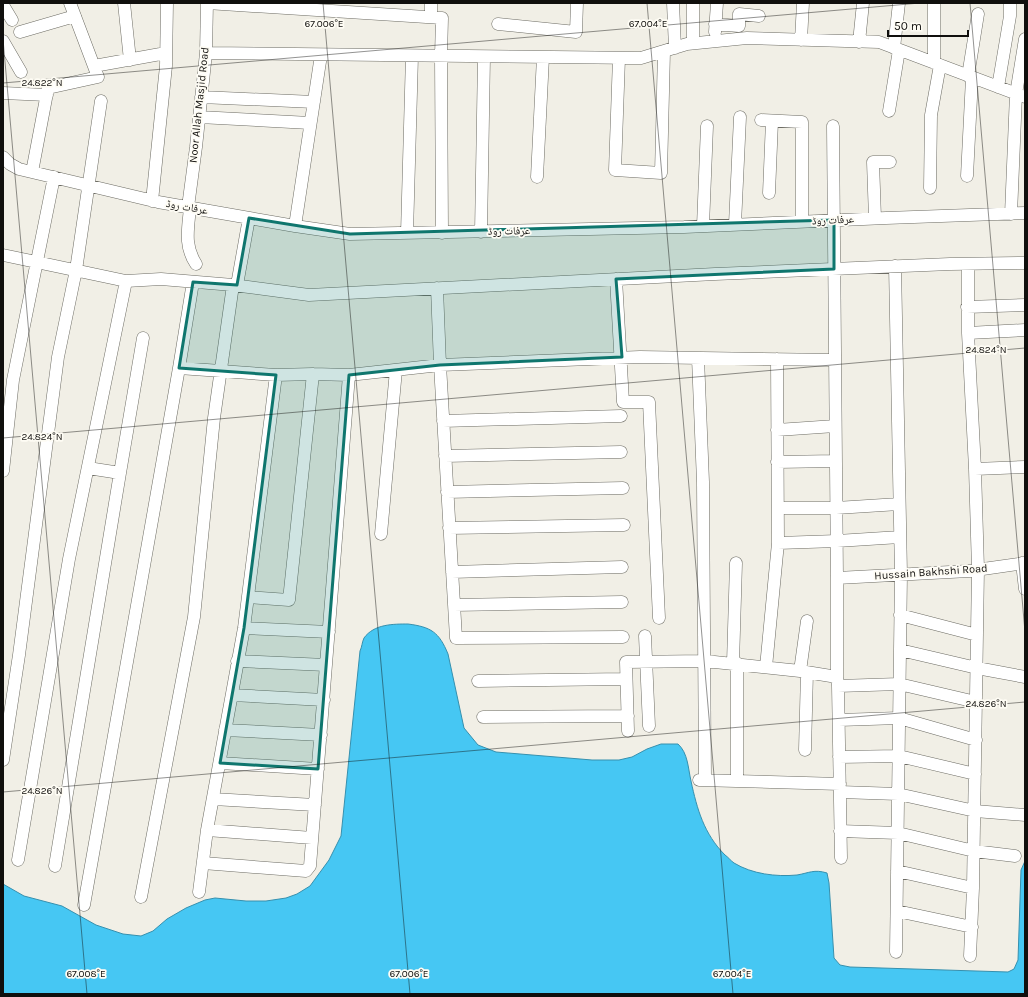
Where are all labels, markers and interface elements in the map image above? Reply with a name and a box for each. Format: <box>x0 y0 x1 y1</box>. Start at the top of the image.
scale bar <box>888 12 968 38</box>
text: 67.006°E <box>305 18 343 30</box>
text: 67.004°E <box>629 18 667 30</box>
text: 50 m <box>894 19 922 33</box>
street label: Noor Allah Masjid Road <box>186 47 212 163</box>
text: 24.822°N <box>21 77 63 89</box>
street label: عرفات روڈ <box>165 197 209 217</box>
street label: عرفات روڈ <box>811 212 855 228</box>
street label: عرفات روڈ <box>488 224 531 238</box>
text: 24.824°N <box>966 344 1006 356</box>
text: 24.824°N <box>22 431 62 443</box>
street label: Hussain Bakhshi Road <box>874 562 988 582</box>
text: 24.826°N <box>965 698 1007 710</box>
text: 24.826°N <box>21 785 63 797</box>
text: 67.008°E <box>66 968 106 980</box>
text: 67.006°E <box>390 968 428 980</box>
text: 67.004°E <box>713 968 751 980</box>

